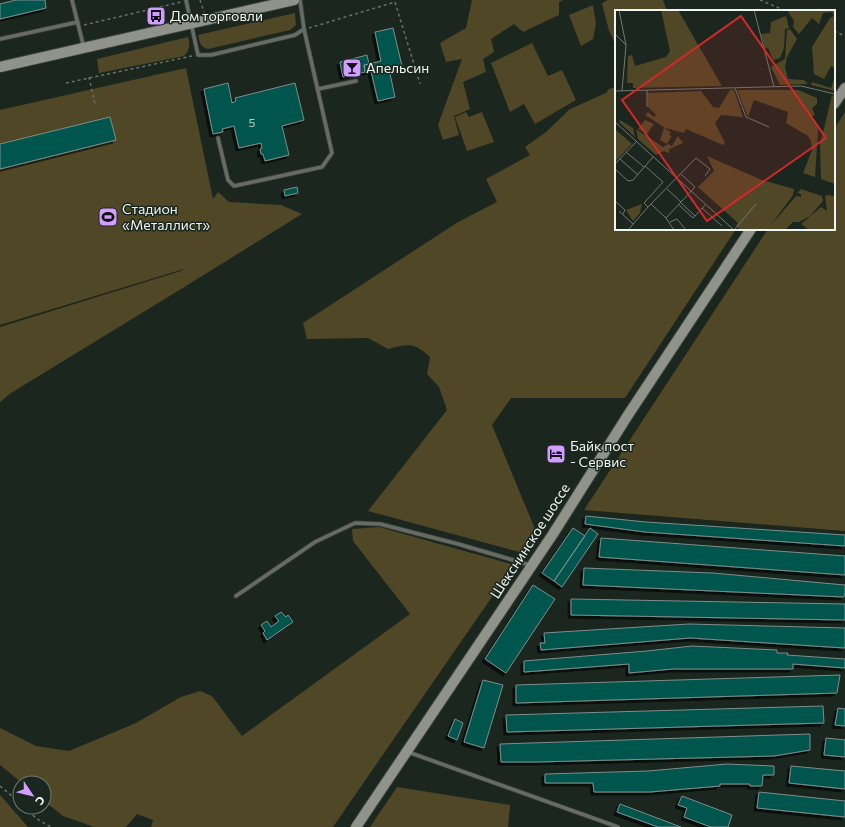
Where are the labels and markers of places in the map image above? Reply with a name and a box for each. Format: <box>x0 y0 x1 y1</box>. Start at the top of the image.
bus stop icon: Дом торговли <box>145 5 167 27</box>
place label: Дом торговли <box>170 7 263 24</box>
bar icon: Апельсин <box>341 57 363 79</box>
place label: Апельсин <box>366 59 429 76</box>
place label: Стадион «Металлист» <box>122 200 210 233</box>
sports icon: Стадион «Металлист» <box>97 206 119 228</box>
place label: Байк пост - Сервис <box>570 437 635 470</box>
hotel icon: Байк пост - Сервис <box>545 443 567 465</box>

